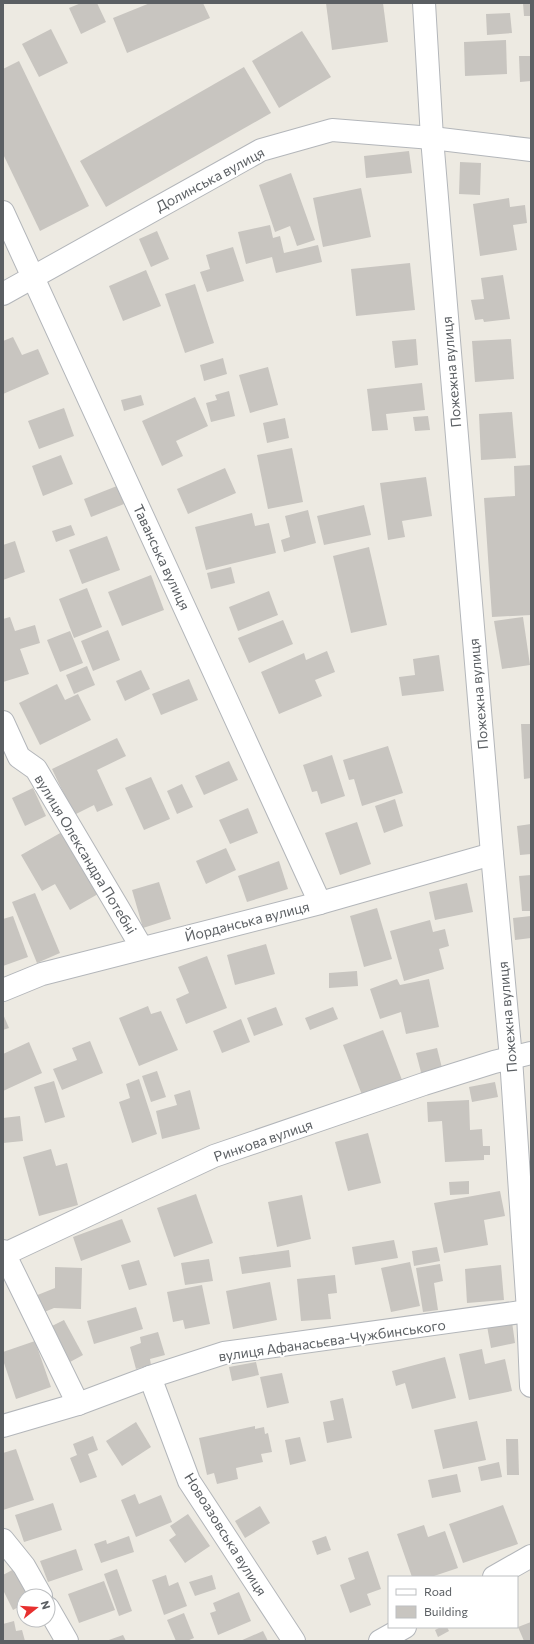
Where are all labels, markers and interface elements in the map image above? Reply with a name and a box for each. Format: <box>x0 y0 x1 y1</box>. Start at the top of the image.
street label: Долинська вулиця <box>153 143 267 215</box>
street label: Пожежна вулиця <box>438 316 464 428</box>
street label: Таванська вулиця <box>130 501 194 613</box>
street label: Пожежна вулиця <box>465 638 491 750</box>
street label: вулиця Олександра Потебні <box>31 771 141 937</box>
street label: Йорданська вулиця <box>183 897 311 945</box>
street label: Пожежна вулиця <box>494 961 520 1073</box>
street label: Ринкова вулиця <box>211 1115 315 1165</box>
street label: вулиця Афанасьєва-Чужбинського <box>217 1316 447 1364</box>
street label: Новоазовська вулиця <box>181 1469 271 1599</box>
legend <box>388 1576 518 1628</box>
text: Road <box>424 1584 452 1598</box>
north arrow <box>16 1588 56 1628</box>
text: N <box>39 1599 53 1611</box>
text: Building <box>424 1604 468 1618</box>

